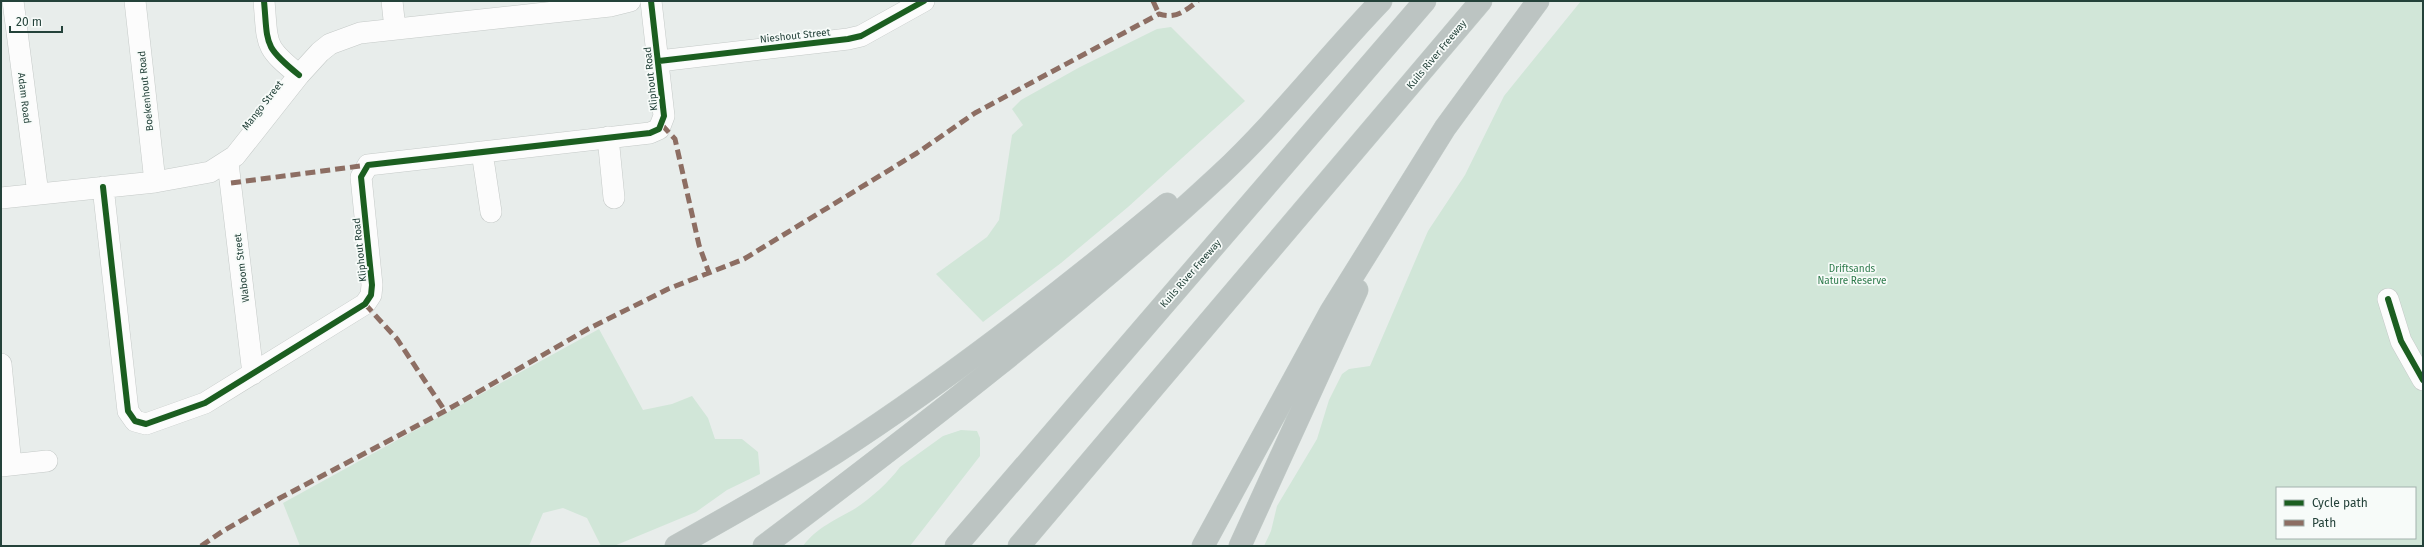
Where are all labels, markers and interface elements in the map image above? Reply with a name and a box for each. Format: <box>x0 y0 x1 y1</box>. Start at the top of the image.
scale bar <box>10 8 62 34</box>
text: 20 m <box>16 15 42 29</box>
street label: Kuils River Freeway <box>1404 18 1469 92</box>
street label: Nieshout Street <box>759 26 831 46</box>
street label: Kliphout Road <box>642 46 660 112</box>
street label: Boekenhout Road <box>136 50 156 132</box>
street label: Adam Road <box>15 72 33 124</box>
street label: Mango Street <box>240 78 286 133</box>
street label: Kliphout Road <box>351 217 369 283</box>
street label: Waboom Street <box>232 232 252 303</box>
street label: Kuils River Freeway <box>1158 237 1224 310</box>
park label: Driftsands Nature Reserve <box>1817 263 1887 287</box>
legend <box>2276 487 2416 539</box>
text: Cycle path <box>2312 496 2368 510</box>
text: Path <box>2312 516 2336 530</box>

